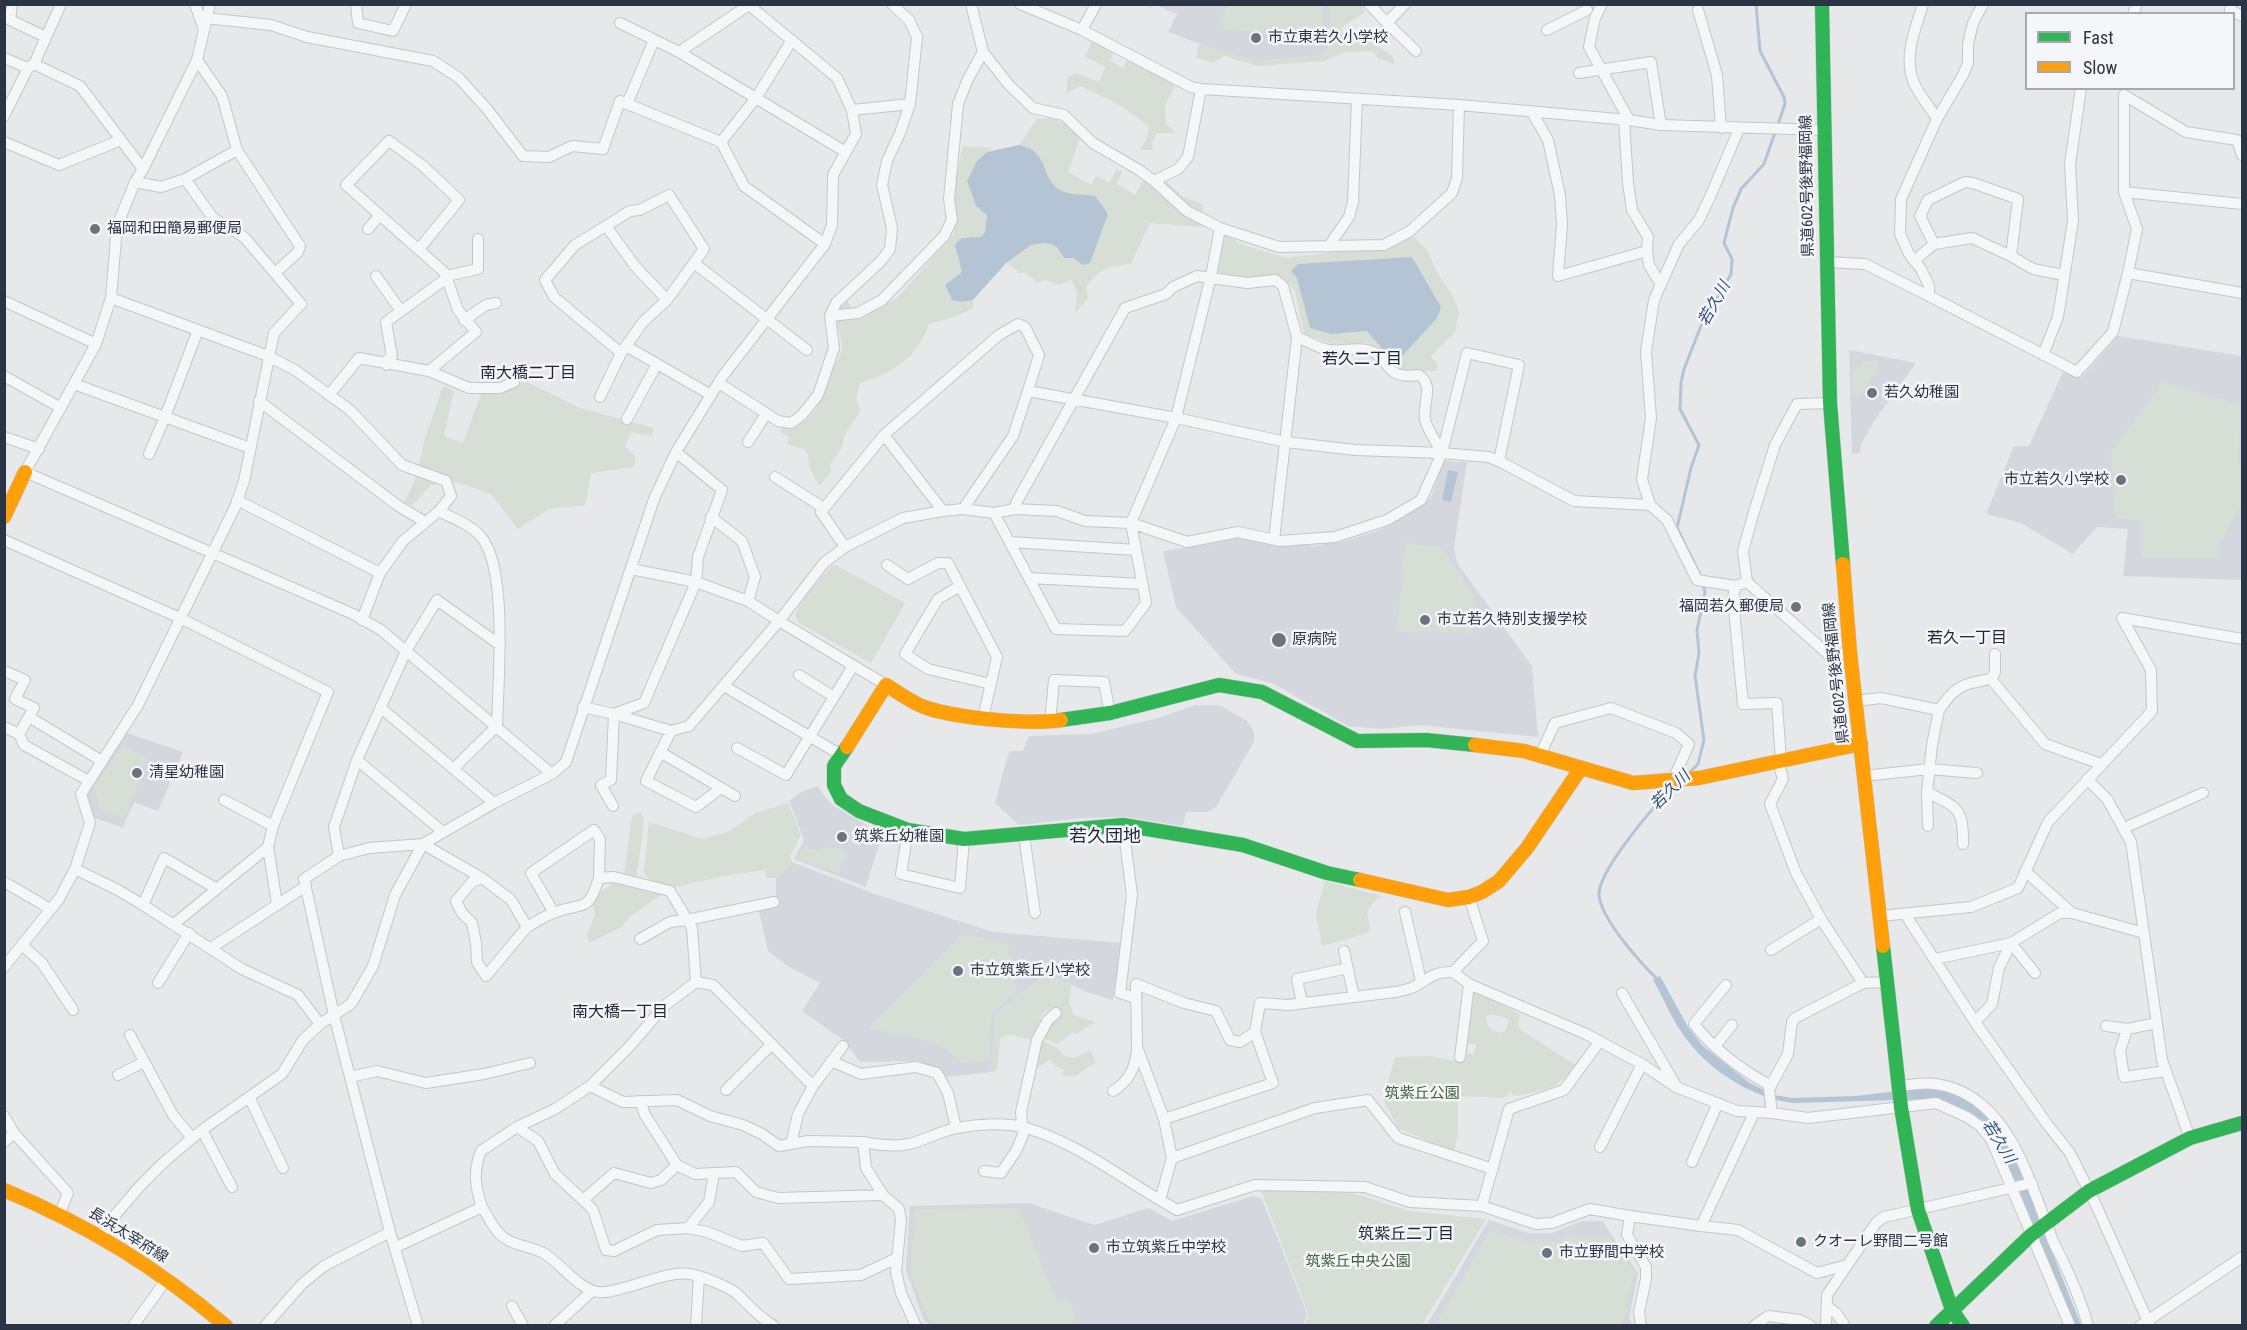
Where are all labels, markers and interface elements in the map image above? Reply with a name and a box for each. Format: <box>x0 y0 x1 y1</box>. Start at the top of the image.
legend <box>2025 12 2235 90</box>
text: Fast <box>2083 27 2114 48</box>
place label: 市立東若久小学校 <box>1268 29 1388 47</box>
marker: 市立東若久小学校 <box>1249 31 1263 45</box>
text: Slow <box>2083 57 2117 78</box>
street label: 県道602号後野福岡線 <box>1798 115 1818 257</box>
place label: 福岡和田簡易郵便局 <box>107 220 242 238</box>
marker: 福岡和田簡易郵便局 <box>88 222 102 236</box>
water label: 若久川 <box>1695 278 1735 330</box>
district label: 若久二丁目 <box>1322 350 1402 370</box>
district label: 南大橋二丁目 <box>480 364 576 384</box>
place label: 若久幼稚園 <box>1884 384 1959 402</box>
marker: 若久幼稚園 <box>1865 386 1879 400</box>
place label: 市立若久小学校 <box>2004 471 2109 489</box>
marker: 市立若久小学校 <box>2114 473 2128 487</box>
place label: 福岡若久郵便局 <box>1679 598 1784 616</box>
marker: 福岡若久郵便局 <box>1789 600 1803 614</box>
street label: 県道602号後野福岡線 <box>1821 601 1853 745</box>
place label: 市立若久特別支援学校 <box>1437 611 1587 629</box>
marker: 市立若久特別支援学校 <box>1418 613 1432 627</box>
district label: 若久一丁目 <box>1927 629 2007 649</box>
marker: 原病院 <box>1270 631 1288 649</box>
place label: 原病院 <box>1292 631 1337 649</box>
place label: 清星幼稚園 <box>149 764 224 782</box>
marker: 清星幼稚園 <box>130 766 144 780</box>
water label: 若久川 <box>1647 767 1695 815</box>
district label: 若久団地 <box>1069 826 1141 848</box>
place label: 筑紫丘幼稚園 <box>854 828 944 846</box>
marker: 筑紫丘幼稚園 <box>835 830 849 844</box>
place label: 市立筑紫丘小学校 <box>970 962 1090 980</box>
marker: 市立筑紫丘小学校 <box>951 964 965 978</box>
district label: 南大橋一丁目 <box>572 1003 668 1023</box>
park label: 筑紫丘公園 <box>1385 1085 1459 1103</box>
water label: 若久川 <box>1977 1117 2019 1167</box>
street label: 長浜太宰府線 <box>85 1205 171 1267</box>
district label: 筑紫丘二丁目 <box>1358 1225 1454 1245</box>
place label: クオーレ野間二号館 <box>1813 1233 1948 1251</box>
marker: クオーレ野間二号館 <box>1794 1235 1808 1249</box>
place label: 市立筑紫丘中学校 <box>1106 1239 1226 1257</box>
marker: 市立筑紫丘中学校 <box>1087 1241 1101 1255</box>
place label: 市立野間中学校 <box>1559 1244 1664 1262</box>
marker: 市立野間中学校 <box>1540 1246 1554 1260</box>
park label: 筑紫丘中央公園 <box>1306 1253 1410 1271</box>

